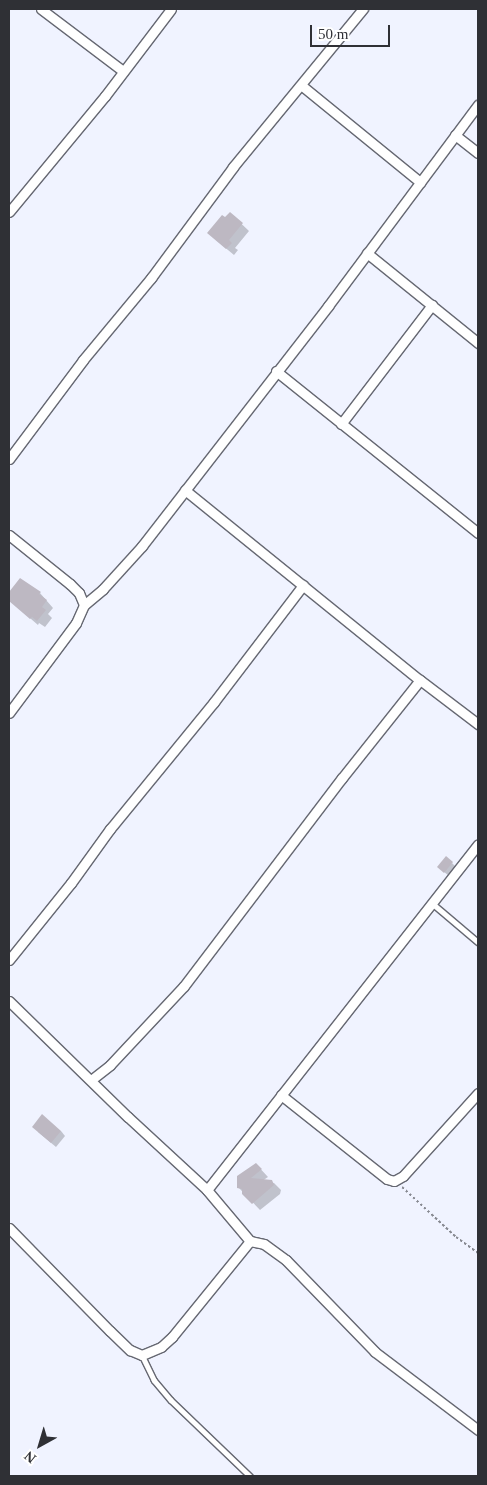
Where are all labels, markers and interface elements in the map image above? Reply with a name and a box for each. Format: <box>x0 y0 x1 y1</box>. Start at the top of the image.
scale bar <box>312 15 392 47</box>
text: 50 m <box>318 26 348 42</box>
north arrow <box>15 1420 65 1470</box>
text: N <box>22 1448 39 1466</box>

